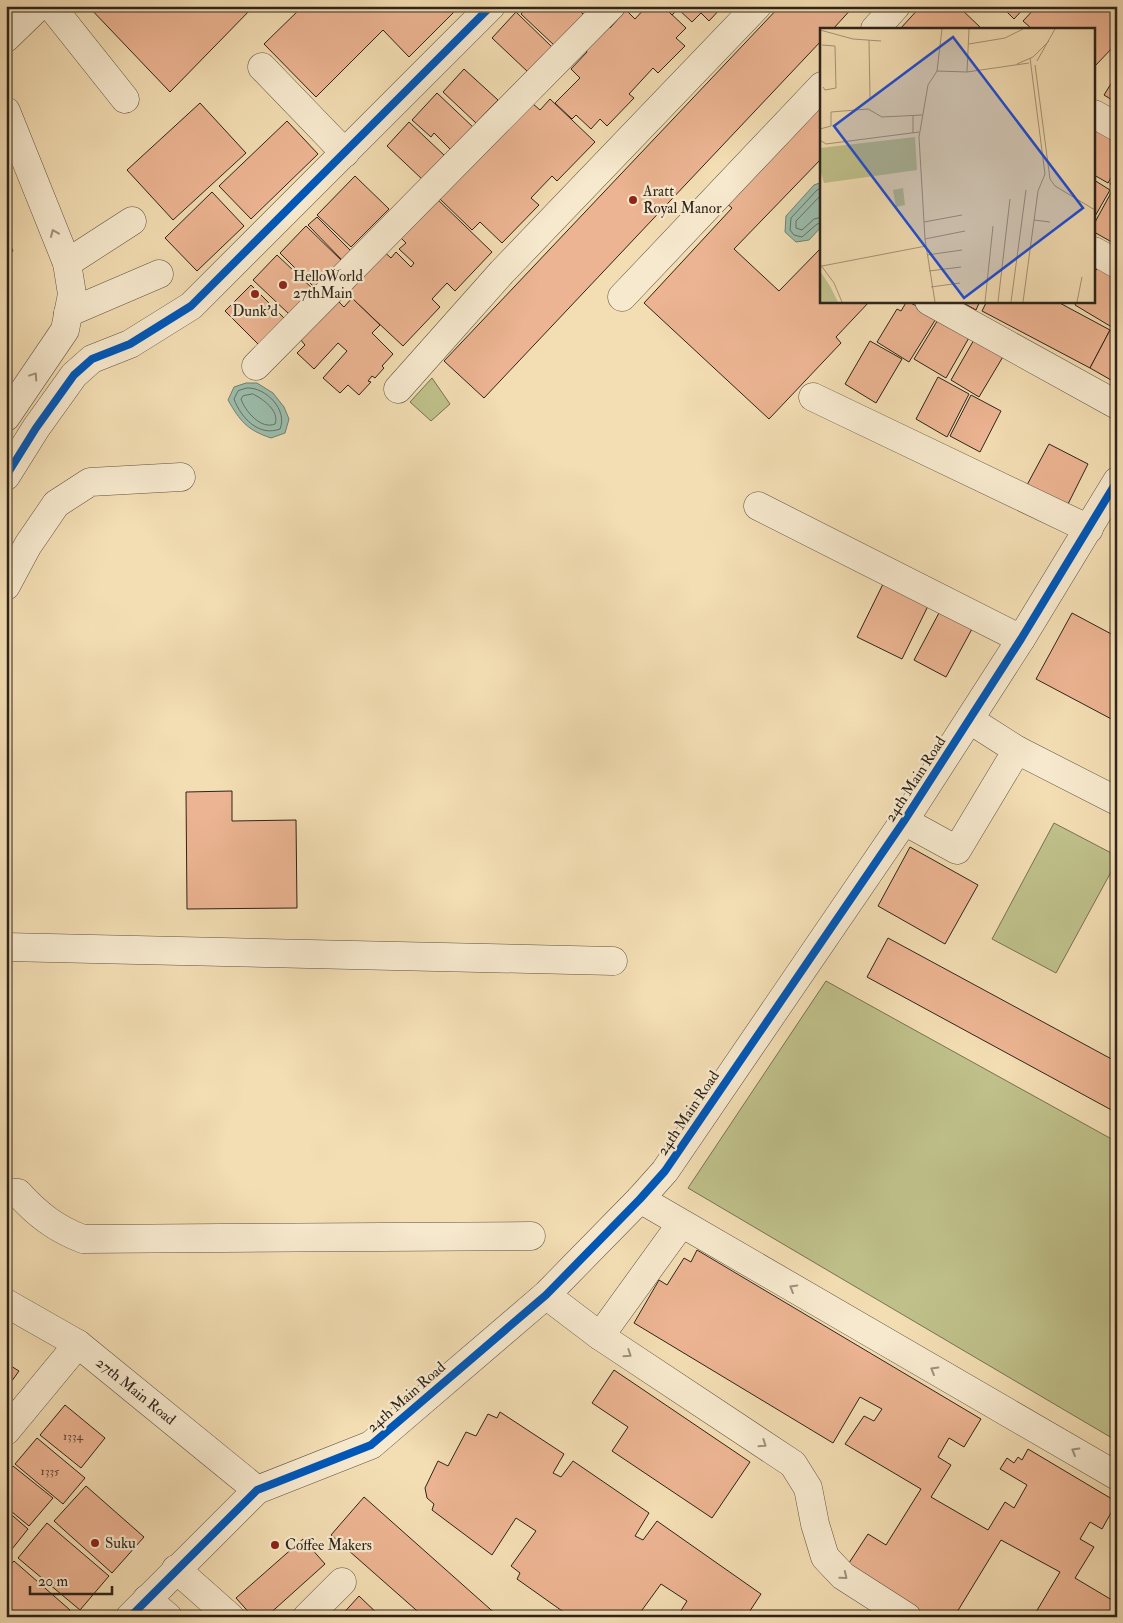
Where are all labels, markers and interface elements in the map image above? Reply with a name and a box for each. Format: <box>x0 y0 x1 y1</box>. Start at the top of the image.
inset map <box>820 28 1096 302</box>
place label: Aratt Royal Manor <box>642 182 722 218</box>
marker: Aratt Royal Manor <box>627 194 639 206</box>
one-way arrow <box>50 229 61 238</box>
place label: HelloWorld 27thMain <box>293 267 363 303</box>
marker: HelloWorld 27thMain <box>277 279 289 291</box>
marker: Dunk'd <box>249 288 261 300</box>
place label: Dunk'd <box>232 302 278 321</box>
one-way arrow <box>28 372 37 382</box>
street label: 24th Main Road <box>881 732 951 826</box>
street label: 24th Main Road <box>653 1067 724 1159</box>
one-way arrow <box>790 1285 799 1295</box>
one-way arrow <box>622 1348 631 1357</box>
street label: 27th Main Road <box>92 1353 180 1430</box>
street label: 24th Main Road <box>363 1358 450 1437</box>
one-way arrow <box>930 1366 939 1376</box>
house number: 1334 <box>63 1429 83 1444</box>
one-way arrow <box>757 1438 767 1447</box>
one-way arrow <box>1071 1448 1080 1458</box>
house number: 1335 <box>41 1464 60 1479</box>
place label: Suku <box>105 1534 136 1553</box>
place label: Coffee Makers <box>285 1536 372 1555</box>
marker: Suku <box>89 1537 101 1549</box>
marker: Coffee Makers <box>269 1539 281 1551</box>
scale bar <box>30 1563 112 1595</box>
one-way arrow <box>839 1570 848 1579</box>
text: 20 m <box>38 1572 68 1591</box>

